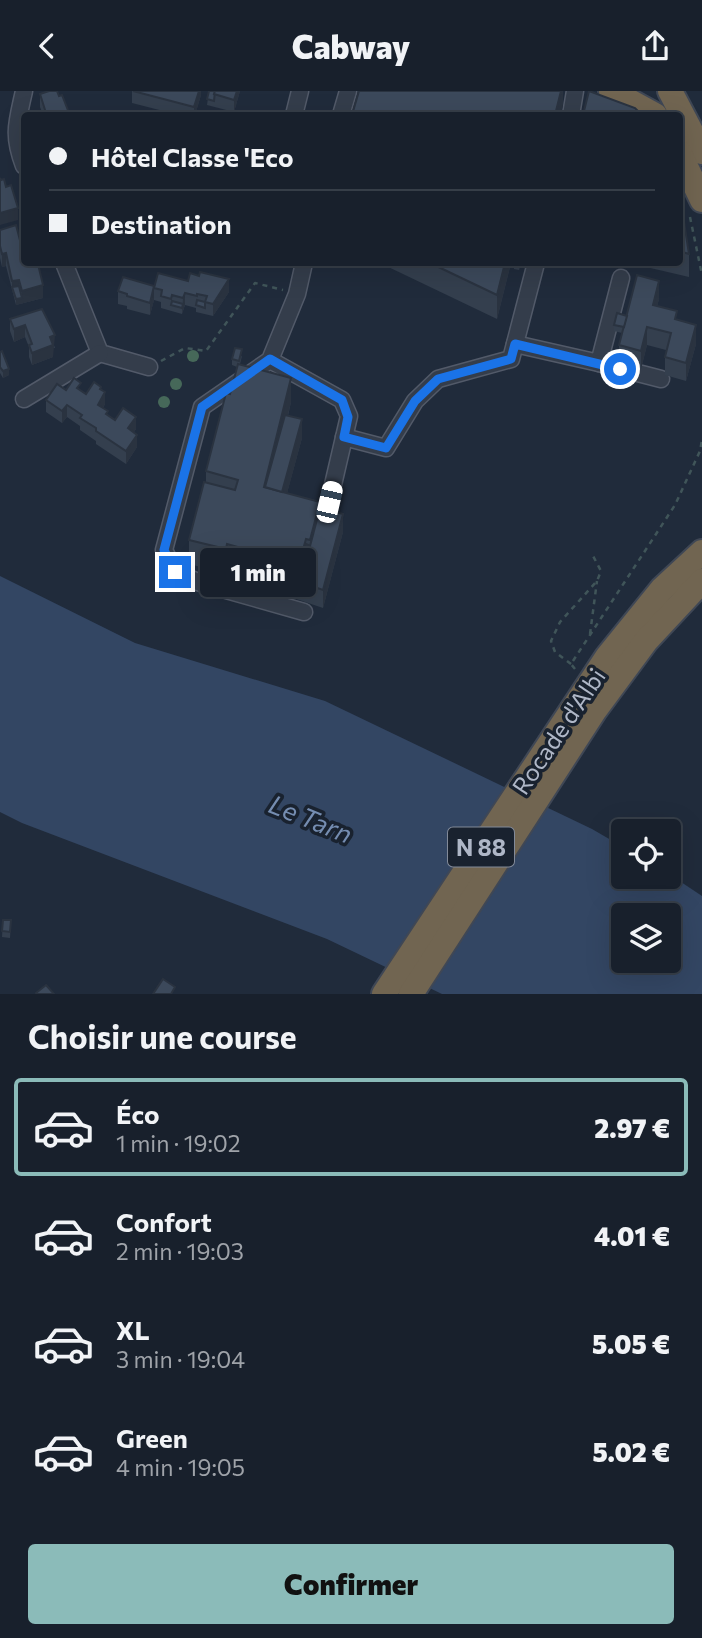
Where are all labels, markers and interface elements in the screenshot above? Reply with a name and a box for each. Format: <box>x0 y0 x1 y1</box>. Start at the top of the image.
text: Cabway <box>292 26 410 66</box>
icon: back <box>28 27 66 65</box>
icon: share <box>636 27 674 65</box>
text: Hôtel Classe 'Eco <box>91 141 293 172</box>
text: Destination <box>91 208 232 239</box>
route start <box>604 353 636 385</box>
car <box>315 479 344 525</box>
callout: 1 min <box>200 547 315 596</box>
route end <box>159 556 191 588</box>
text: 1 min <box>230 558 286 586</box>
street label: Rocade d'Albi <box>505 663 611 799</box>
water label: Le Tarn <box>265 787 357 849</box>
map controls <box>611 819 681 973</box>
button: locate <box>611 819 681 889</box>
road number: N 88 <box>448 827 514 867</box>
button: layers <box>611 903 681 973</box>
text: Choisir une course <box>28 1016 297 1056</box>
icon: car <box>32 1096 95 1159</box>
text: Éco <box>116 1098 160 1129</box>
text: 2.97 € <box>594 1112 670 1143</box>
text: 1 min · 19:02 <box>116 1129 241 1157</box>
icon: car <box>32 1204 95 1267</box>
text: Confort <box>116 1206 212 1237</box>
text: 4.01 € <box>594 1220 670 1251</box>
text: 2 min · 19:03 <box>116 1237 244 1265</box>
icon: car <box>32 1312 95 1375</box>
text: XL <box>116 1314 150 1345</box>
text: 5.05 € <box>592 1328 670 1359</box>
text: 3 min · 19:04 <box>116 1345 245 1373</box>
icon: car <box>32 1420 95 1483</box>
text: Green <box>116 1422 188 1453</box>
text: 5.02 € <box>593 1436 670 1467</box>
text: 4 min · 19:05 <box>116 1453 245 1481</box>
button: Confirmer <box>28 1544 674 1624</box>

